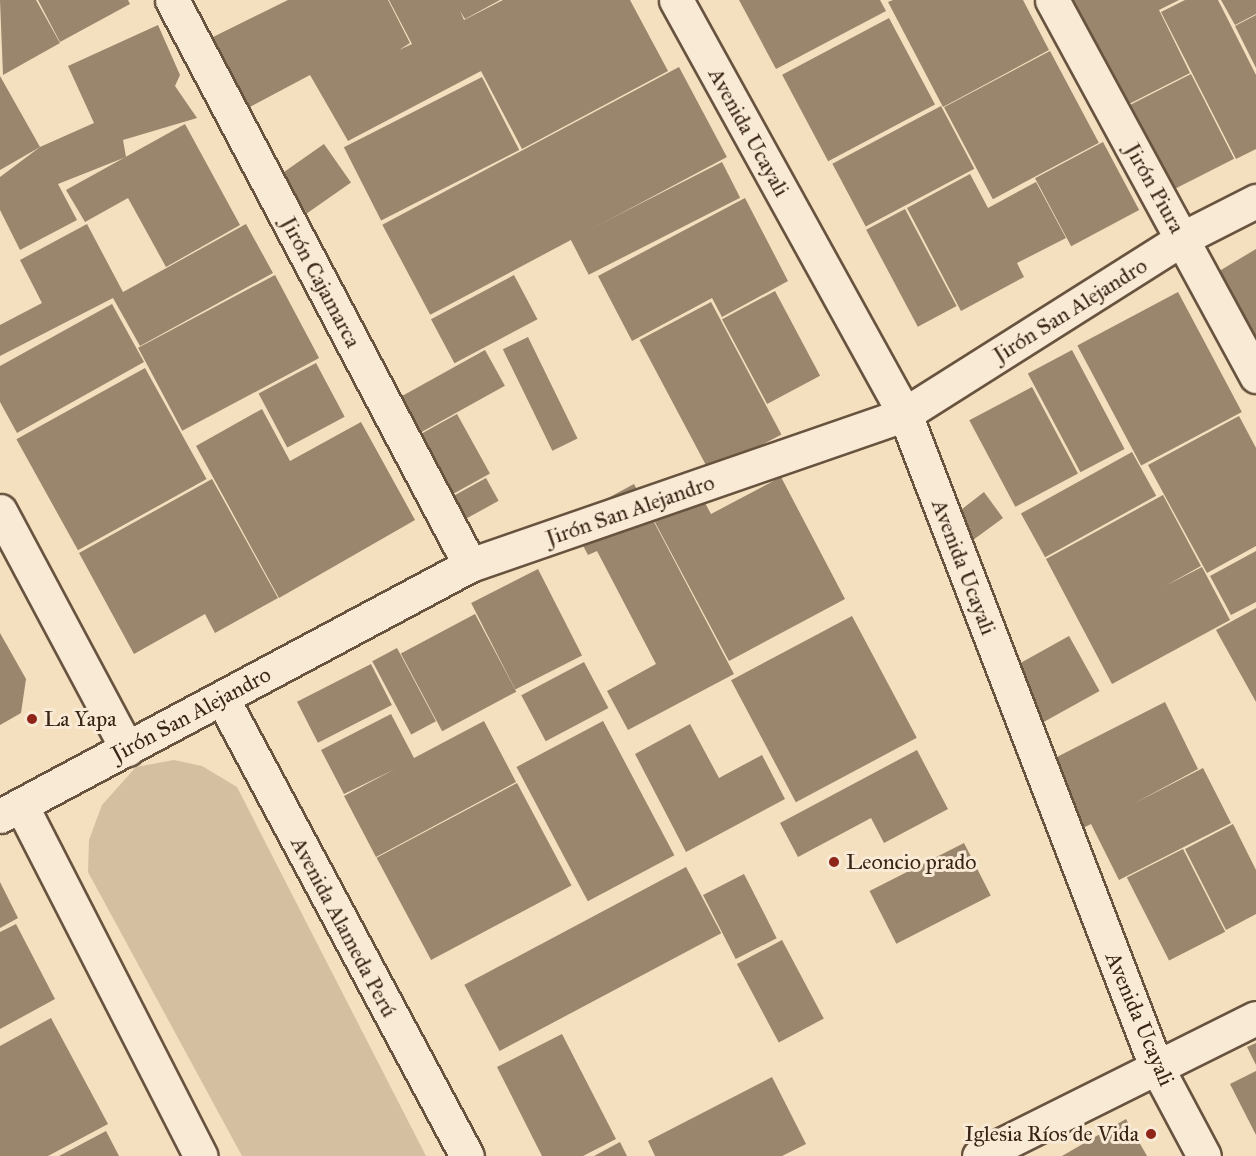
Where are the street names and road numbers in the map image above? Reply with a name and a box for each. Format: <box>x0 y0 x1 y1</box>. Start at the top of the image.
street label: Avenida Ucayali <box>703 63 795 201</box>
street label: Jirón Piura <box>1120 138 1190 238</box>
street label: Jirón Cajamarca <box>275 212 367 352</box>
street label: Jirón San Alejandro <box>988 252 1152 368</box>
street label: Jirón San Alejandro <box>542 469 718 551</box>
street label: Avenida Ucayali <box>926 496 1002 638</box>
street label: Jirón San Alejandro <box>107 661 275 767</box>
street label: Avenida Alameda Perú <box>285 832 403 1022</box>
street label: Avenida Ucayali <box>1100 948 1180 1090</box>

